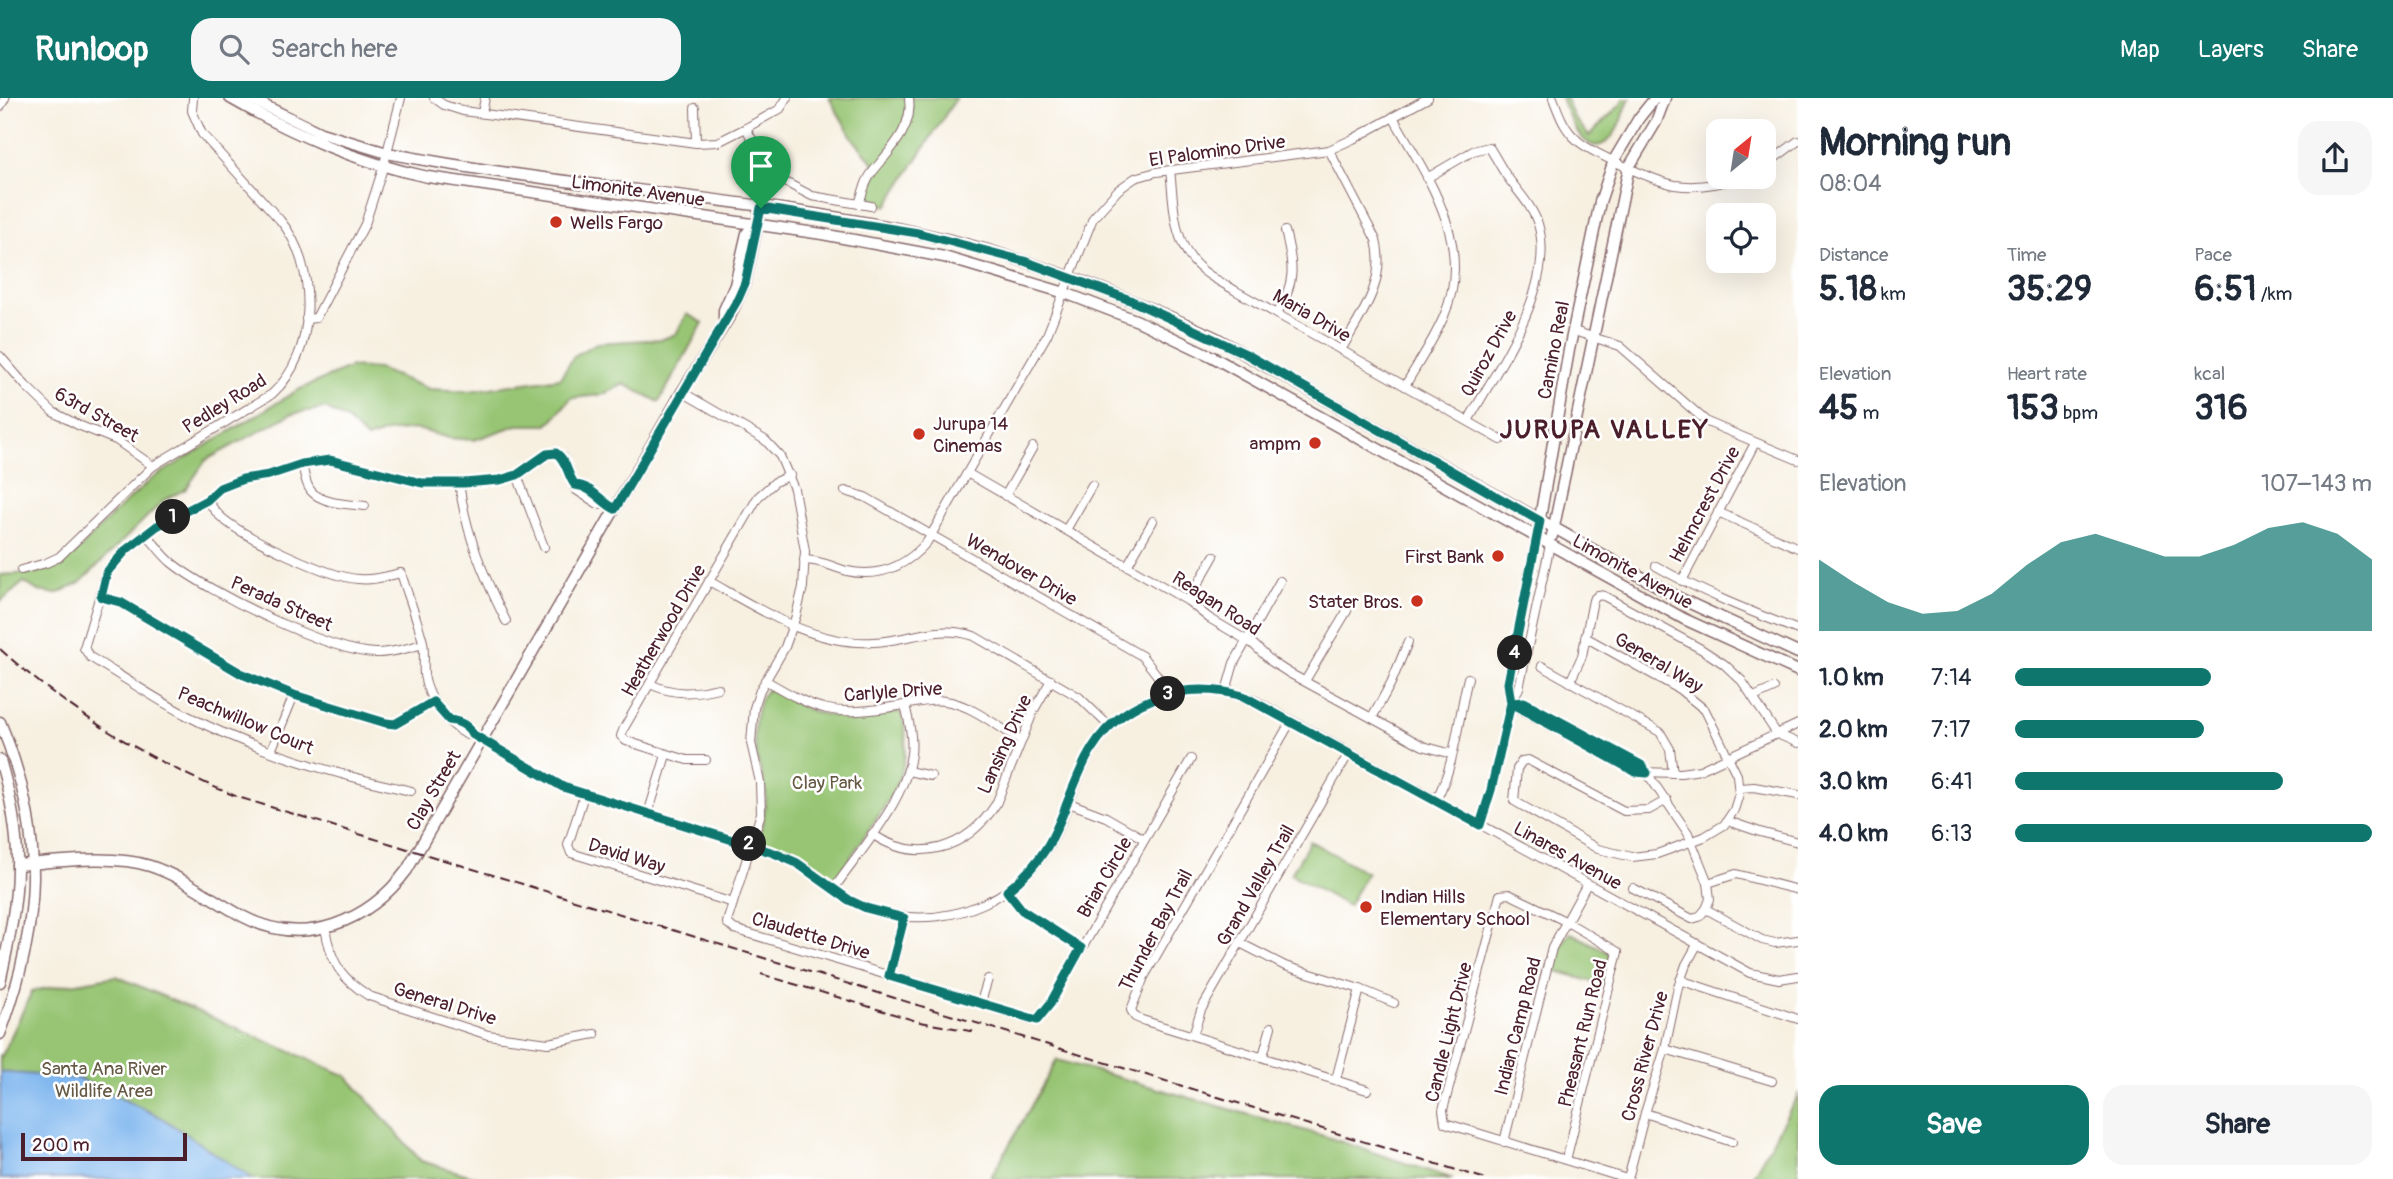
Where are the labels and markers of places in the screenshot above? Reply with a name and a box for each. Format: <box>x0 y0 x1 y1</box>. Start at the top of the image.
pin <box>731 136 791 208</box>
place label: Wells Fargo <box>570 211 663 235</box>
marker: Wells Fargo <box>548 214 564 230</box>
place label: Jurupa 14 Cinemas <box>933 412 1008 458</box>
marker: Jurupa 14 Cinemas <box>911 426 927 442</box>
place label: ampm <box>1249 432 1301 456</box>
marker: ampm <box>1307 435 1323 451</box>
pin: 1 <box>156 500 190 534</box>
place label: First Bank <box>1404 545 1484 569</box>
marker: First Bank <box>1490 548 1506 564</box>
place label: Stater Bros. <box>1308 590 1403 614</box>
marker: Stater Bros. <box>1409 593 1425 609</box>
pin: 4 <box>1498 636 1532 670</box>
pin: 3 <box>1150 676 1186 712</box>
pin: 2 <box>732 826 766 862</box>
place label: Indian Hills Elementary School <box>1380 885 1530 931</box>
marker: Indian Hills Elementary School <box>1358 899 1374 915</box>

